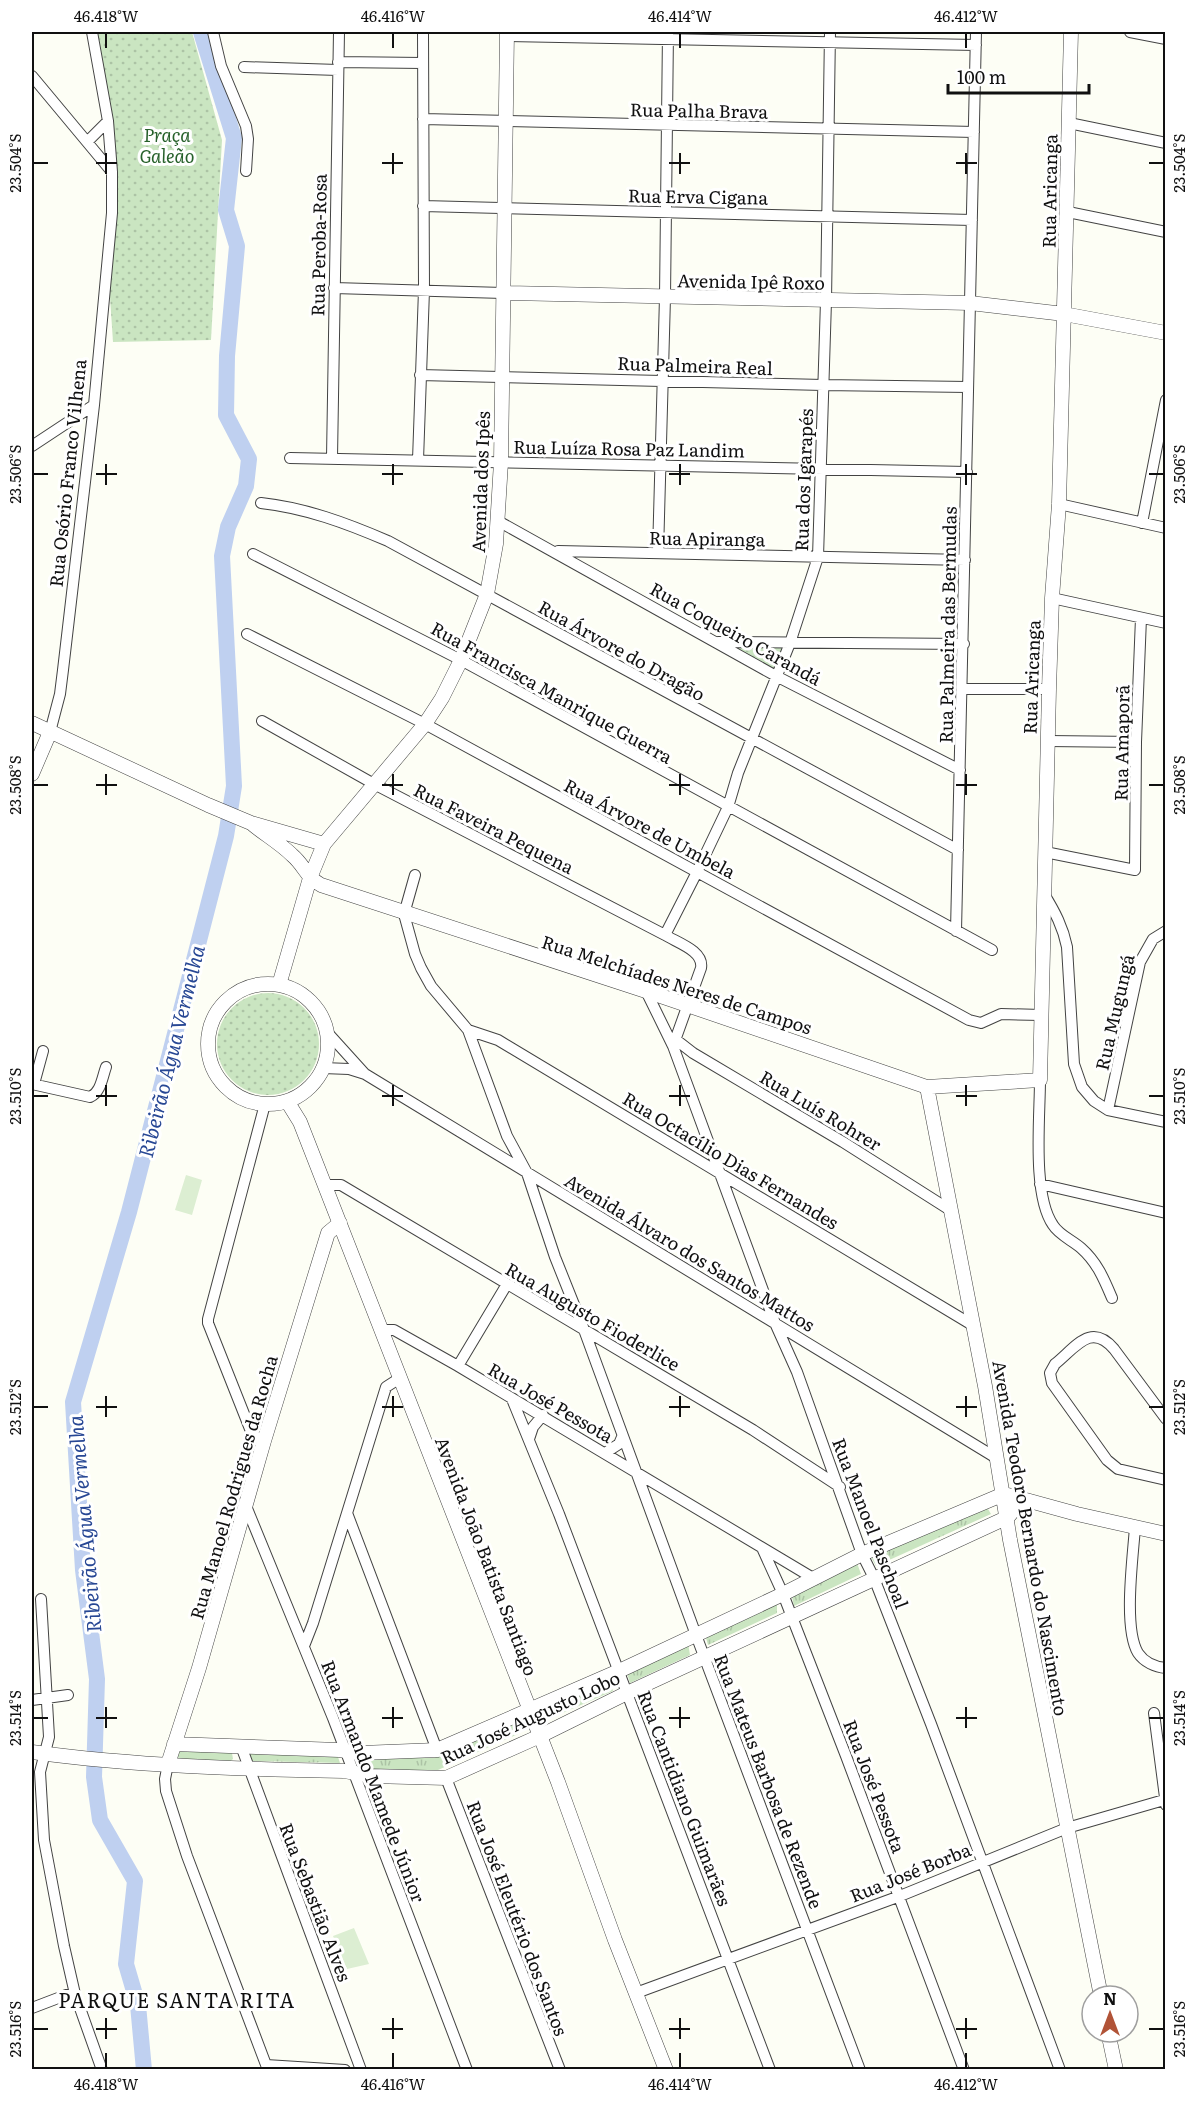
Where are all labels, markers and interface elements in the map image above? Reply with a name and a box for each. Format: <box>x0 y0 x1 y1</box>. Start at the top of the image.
text: 46.418°W <box>74 4 139 27</box>
text: 46.416°W <box>361 4 426 27</box>
text: 46.414°W <box>648 4 713 27</box>
text: 46.412°W <box>934 4 999 27</box>
scale bar <box>948 57 1089 95</box>
text: 100 m <box>957 63 1006 90</box>
street label: Rua Palha Brava <box>630 95 769 125</box>
park label: Praça Galeão <box>140 121 194 169</box>
street label: Rua Aricanga <box>1035 133 1064 248</box>
text: 23.504°S <box>3 134 26 192</box>
text: 23.504°S <box>1167 134 1190 192</box>
street label: Rua Peroba-Rosa <box>303 173 333 317</box>
street label: Rua Erva Cigana <box>628 181 769 211</box>
street label: Avenida Ipê Roxo <box>677 266 825 296</box>
street label: Rua Palmeira Real <box>617 349 773 381</box>
street label: Rua Osório Franco Vilhena <box>42 357 92 588</box>
street label: Rua dos Igarapés <box>787 408 819 552</box>
street label: Avenida dos Ipês <box>464 411 496 553</box>
street label: Rua Luíza Rosa Paz Landim <box>513 432 745 464</box>
text: 23.506°S <box>3 444 26 503</box>
text: 23.506°S <box>1167 444 1190 503</box>
street label: Rua Palmeira das Bermudas <box>931 506 963 744</box>
street label: Rua Apiranga <box>649 523 766 553</box>
street label: Rua Coqueiro Carandá <box>645 575 827 692</box>
street label: Rua Árvore do Dragão <box>534 593 710 707</box>
street label: Rua Francisca Manrique Guerra <box>426 614 678 770</box>
street label: Rua Aricanga <box>1016 619 1046 735</box>
street label: Rua Amaporã <box>1106 684 1136 801</box>
text: 23.508°S <box>3 755 26 815</box>
text: 23.508°S <box>1167 755 1190 815</box>
street label: Rua Árvore de Umbela <box>559 771 741 885</box>
street label: Rua Faveira Pequena <box>409 776 579 880</box>
street label: Rua Melchíades Neres de Campos <box>538 928 816 1040</box>
water label: Ribeirão Água Vermelha <box>129 941 211 1160</box>
street label: Rua Mugungá <box>1088 951 1141 1073</box>
street label: Rua Luís Rohrer <box>755 1063 887 1157</box>
text: 23.510°S <box>3 1067 26 1125</box>
text: 23.510°S <box>1167 1067 1190 1125</box>
street label: Rua Octacílio Dias Fernandes <box>618 1085 844 1235</box>
street label: Avenida Álvaro dos Santos Mattos <box>560 1166 820 1338</box>
street label: Rua Augusto Fioderlice <box>501 1255 685 1377</box>
street label: Rua Manoel Rodrigues da Rocha <box>182 1351 284 1622</box>
street label: Rua José Pessota <box>483 1355 619 1449</box>
street label: Avenida Teodoro Bernardo do Nascimento <box>986 1358 1076 1718</box>
text: 23.512°S <box>3 1379 26 1435</box>
text: 23.512°S <box>1167 1379 1190 1435</box>
water label: Ribeirão Água Vermelha <box>58 1413 107 1634</box>
street label: Avenida João Batista Santiago <box>429 1433 545 1679</box>
street label: Rua Manoel Paschoal <box>826 1434 916 1612</box>
street label: Rua Mateus Barbosa de Rezende <box>708 1650 830 1912</box>
street label: Rua Armando Mamede Júnior <box>315 1656 433 1906</box>
street label: Rua José Augusto Lobo <box>436 1664 624 1770</box>
street label: Rua Cantidiano Guimarães <box>631 1686 739 1910</box>
text: 23.514°S <box>3 1690 26 1746</box>
text: 23.514°S <box>1167 1690 1190 1746</box>
street label: Rua José Pessota <box>837 1715 913 1857</box>
street label: Rua José Eleutério dos Santos <box>461 1797 575 2039</box>
street label: Rua Sebastião Alves <box>273 1819 359 1985</box>
street label: Rua José Borba <box>845 1835 975 1909</box>
district label: PARQUE SANTA RITA <box>58 1984 296 2014</box>
north arrow <box>1080 1984 1140 2044</box>
text: N <box>1103 1986 1117 2010</box>
text: 23.516°S <box>3 2001 26 2057</box>
text: 23.516°S <box>1167 2001 1190 2057</box>
text: 46.418°W <box>74 2072 139 2095</box>
text: 46.416°W <box>361 2072 426 2095</box>
text: 46.414°W <box>648 2072 713 2095</box>
text: 46.412°W <box>934 2072 999 2095</box>

